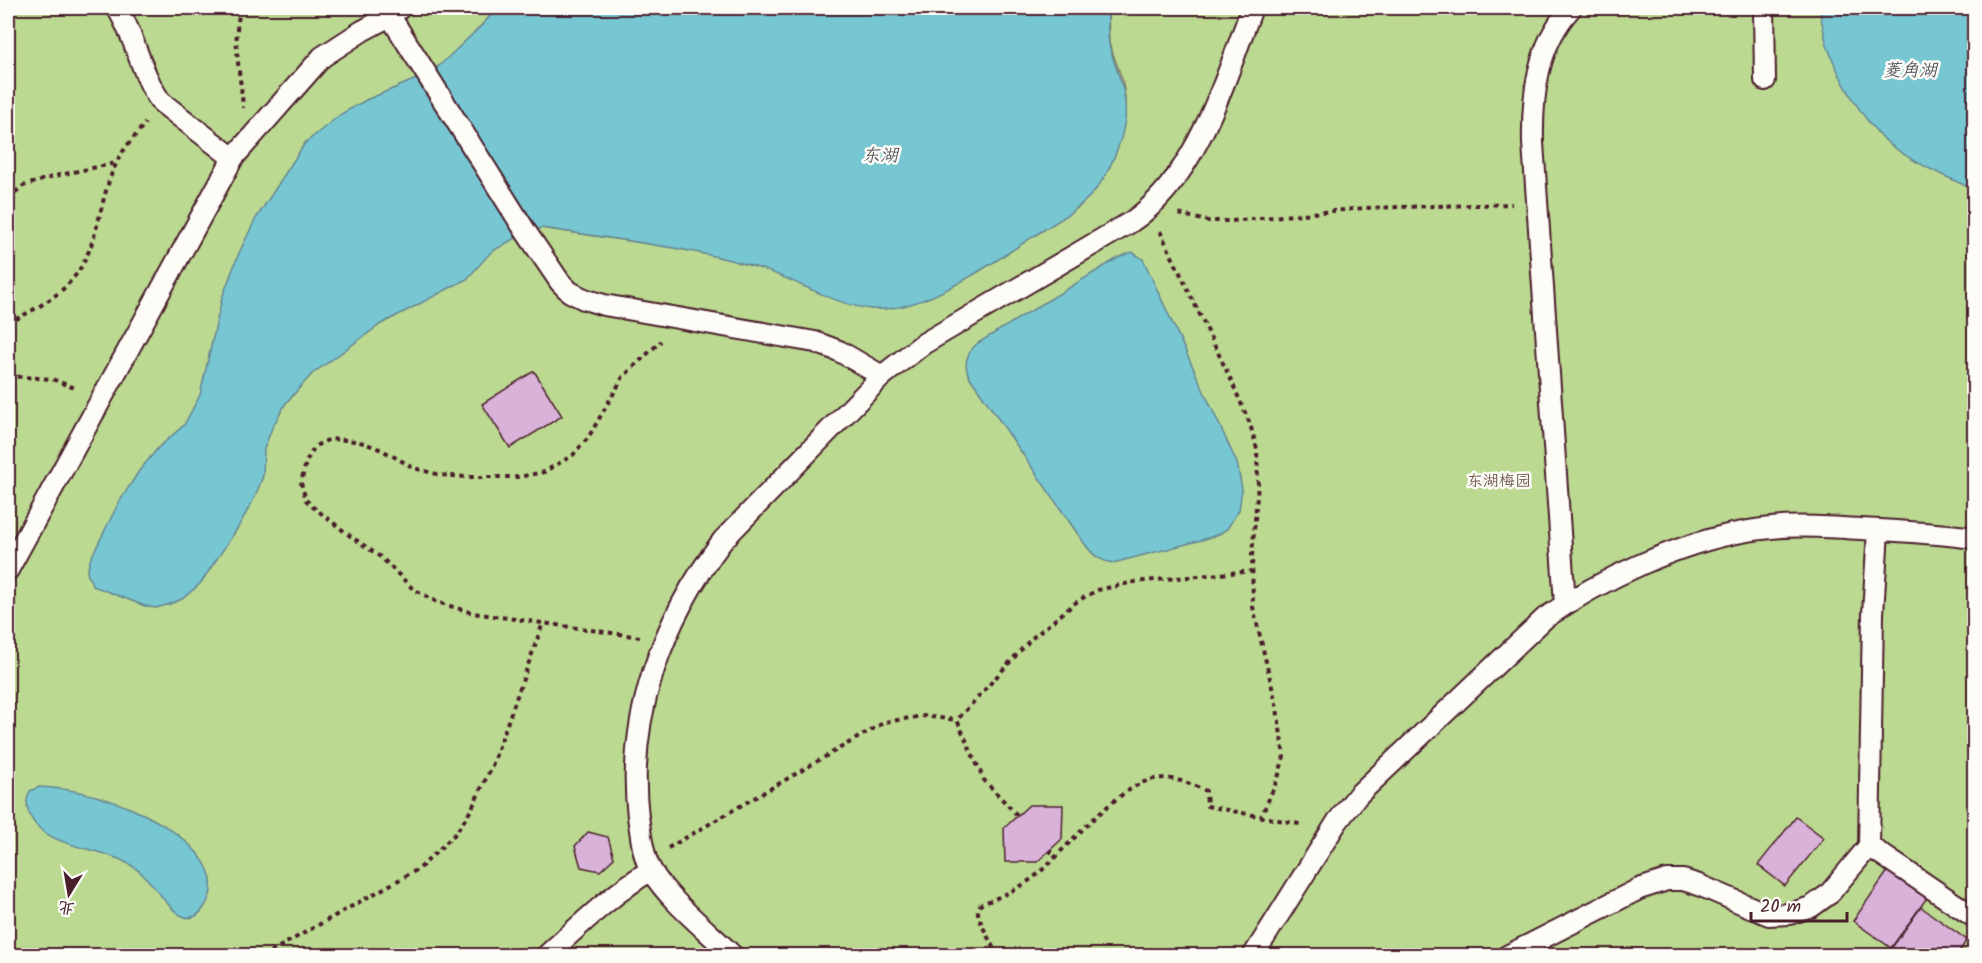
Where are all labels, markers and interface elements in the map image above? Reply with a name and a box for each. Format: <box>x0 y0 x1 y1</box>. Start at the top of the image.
water label: 菱角湖 <box>1883 57 1939 86</box>
water label: 东湖 <box>862 142 900 171</box>
park label: 东湖梅园 <box>1467 469 1531 494</box>
north arrow <box>39 864 99 924</box>
scale bar <box>1751 885 1847 923</box>
text: 北 <box>56 893 77 921</box>
text: 20 m <box>1760 893 1801 922</box>

